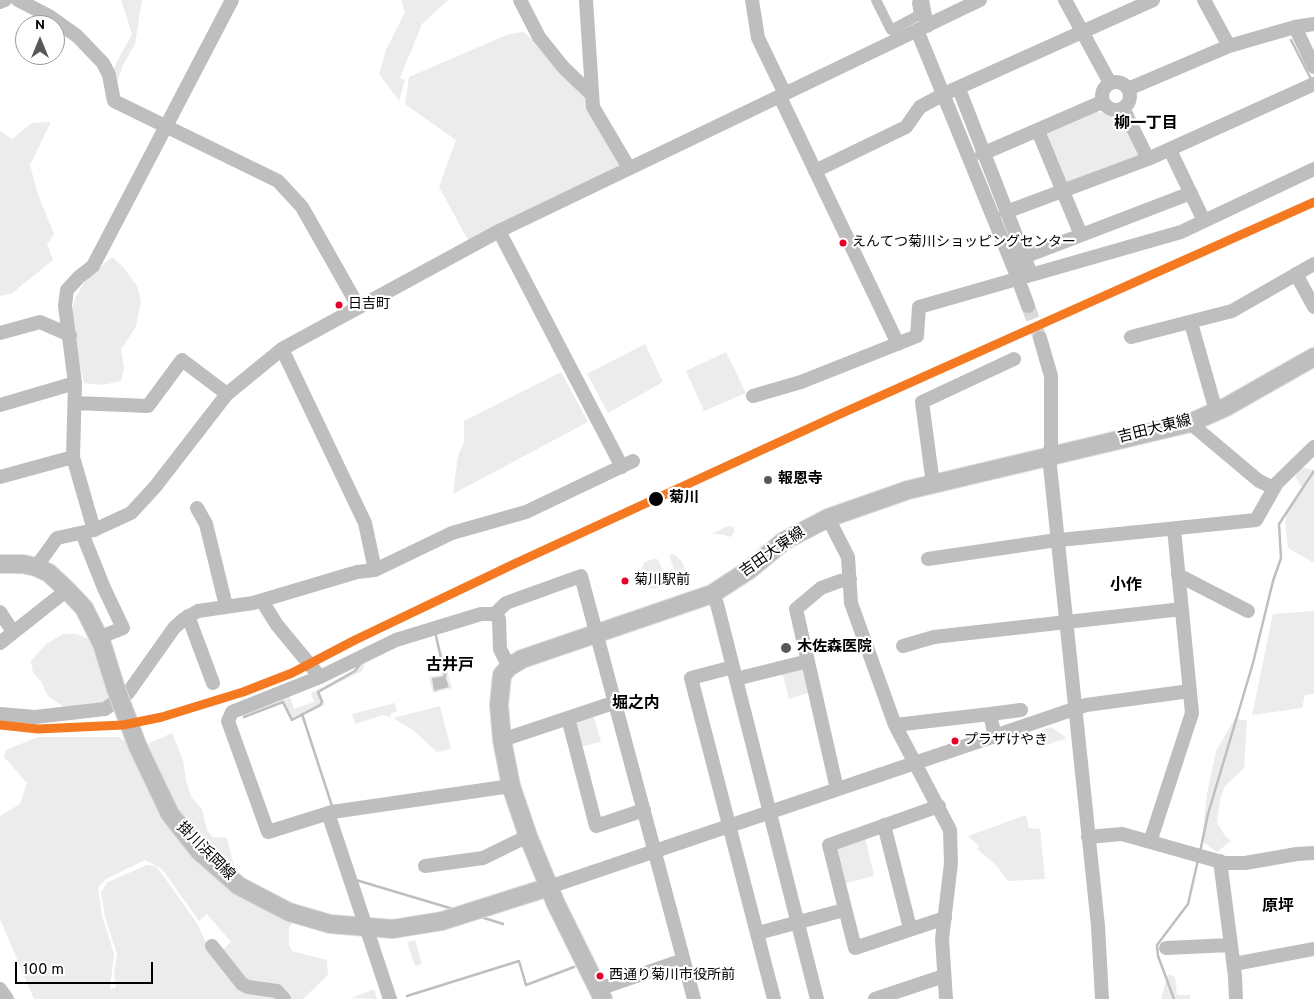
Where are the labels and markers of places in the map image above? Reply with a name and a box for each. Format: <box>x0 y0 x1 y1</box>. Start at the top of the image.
place label: えんてつ菊川ショッピングセンター <box>852 235 1076 251</box>
marker: えんてつ菊川ショッピングセンター <box>838 238 848 248</box>
place label: 日吉町 <box>348 297 390 313</box>
marker: 日吉町 <box>334 300 344 310</box>
place label: 報恩寺 <box>778 471 823 489</box>
marker: 報恩寺 <box>762 474 774 486</box>
marker: 菊川 <box>647 490 665 508</box>
place label: 菊川 <box>669 490 699 508</box>
place label: 菊川駅前 <box>634 573 690 589</box>
marker: 菊川駅前 <box>620 576 630 586</box>
place label: 木佐森医院 <box>797 639 872 657</box>
marker: 木佐森医院 <box>779 641 793 655</box>
place label: プラザけやき <box>964 733 1048 749</box>
marker: プラザけやき <box>950 736 960 746</box>
place label: 西通り菊川市役所前 <box>609 968 735 984</box>
marker: 西通り菊川市役所前 <box>595 971 605 981</box>

